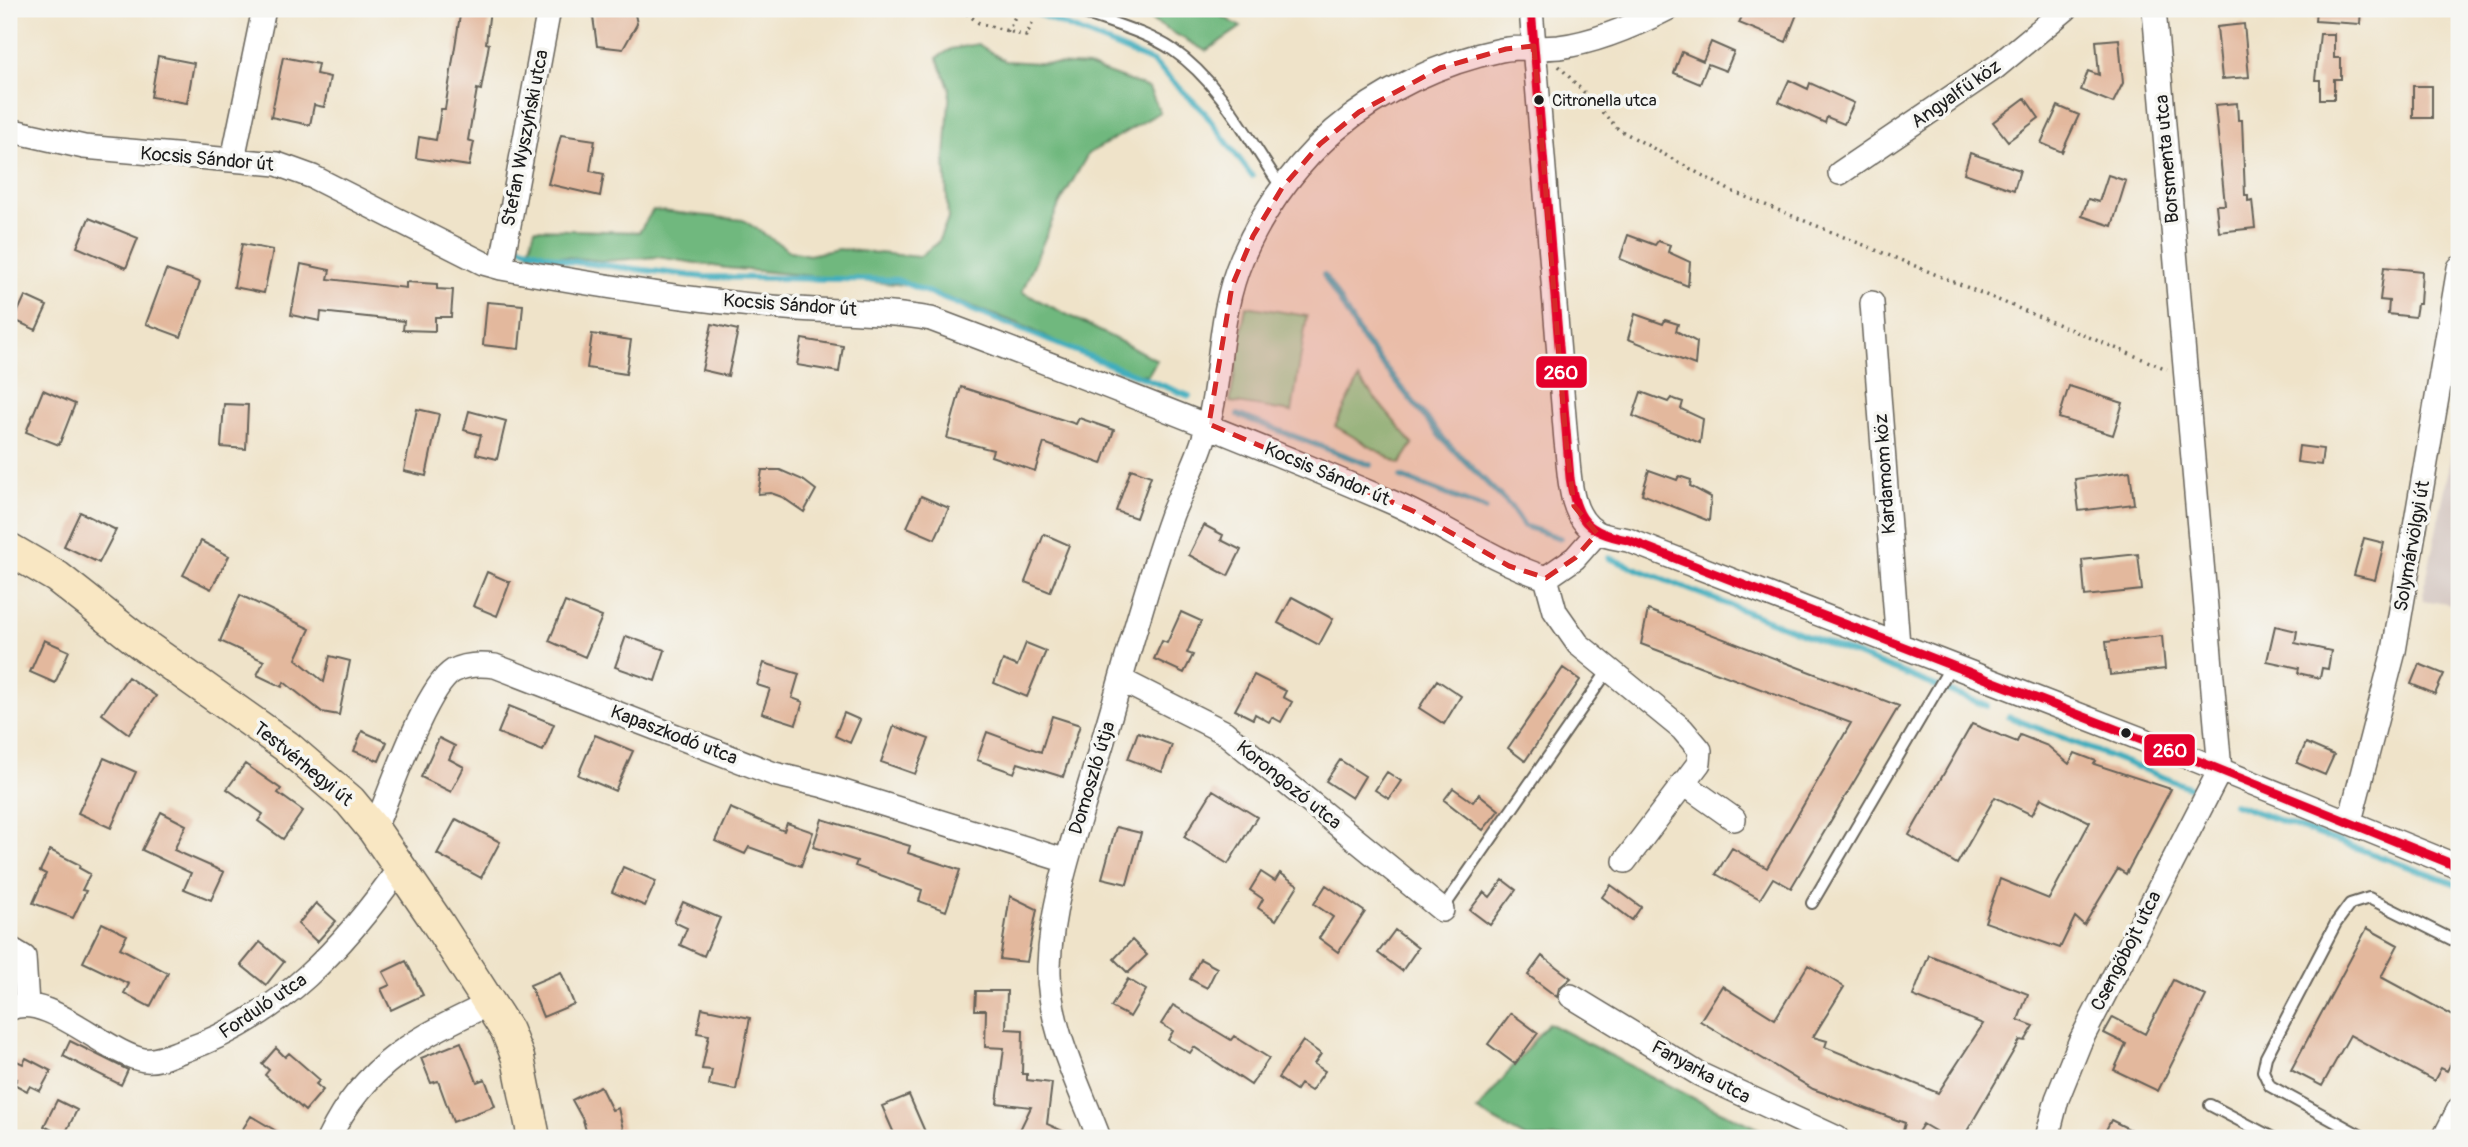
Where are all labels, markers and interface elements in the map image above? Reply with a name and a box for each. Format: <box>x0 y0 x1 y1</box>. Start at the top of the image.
street label: Stefan Wyszyński utca <box>496 47 554 228</box>
street label: Angyalfű köz <box>1907 54 2006 134</box>
place label: Citronella utca <box>1552 90 1657 111</box>
marker: Citronella utca <box>1532 93 1546 107</box>
street label: Borsmenta utca <box>2149 94 2185 224</box>
street label: Kocsis Sándor út <box>139 141 275 177</box>
street label: Kocsis Sándor út <box>722 288 858 322</box>
line badge: 260 <box>1535 355 1588 389</box>
text: 260 <box>1544 361 1578 385</box>
street label: Kardamom köz <box>1869 413 1901 535</box>
street label: Kocsis Sándor út <box>1261 437 1394 511</box>
street label: Solymárvölgyi út <box>2389 478 2435 613</box>
street label: Kapaszkodó utca <box>607 700 741 770</box>
street label: Testvérhegyi út <box>248 716 358 812</box>
street label: Domoszló útja <box>1063 719 1121 837</box>
unlabelled marker <box>2119 726 2133 740</box>
line badge: 260 <box>2143 733 2196 767</box>
street label: Korongozó utca <box>1231 735 1347 835</box>
text: 260 <box>2153 739 2187 763</box>
street label: Csengőbojt utca <box>2086 887 2167 1015</box>
street label: Forduló utca <box>215 968 312 1044</box>
street label: Fanyarka utca <box>1647 1035 1755 1109</box>

